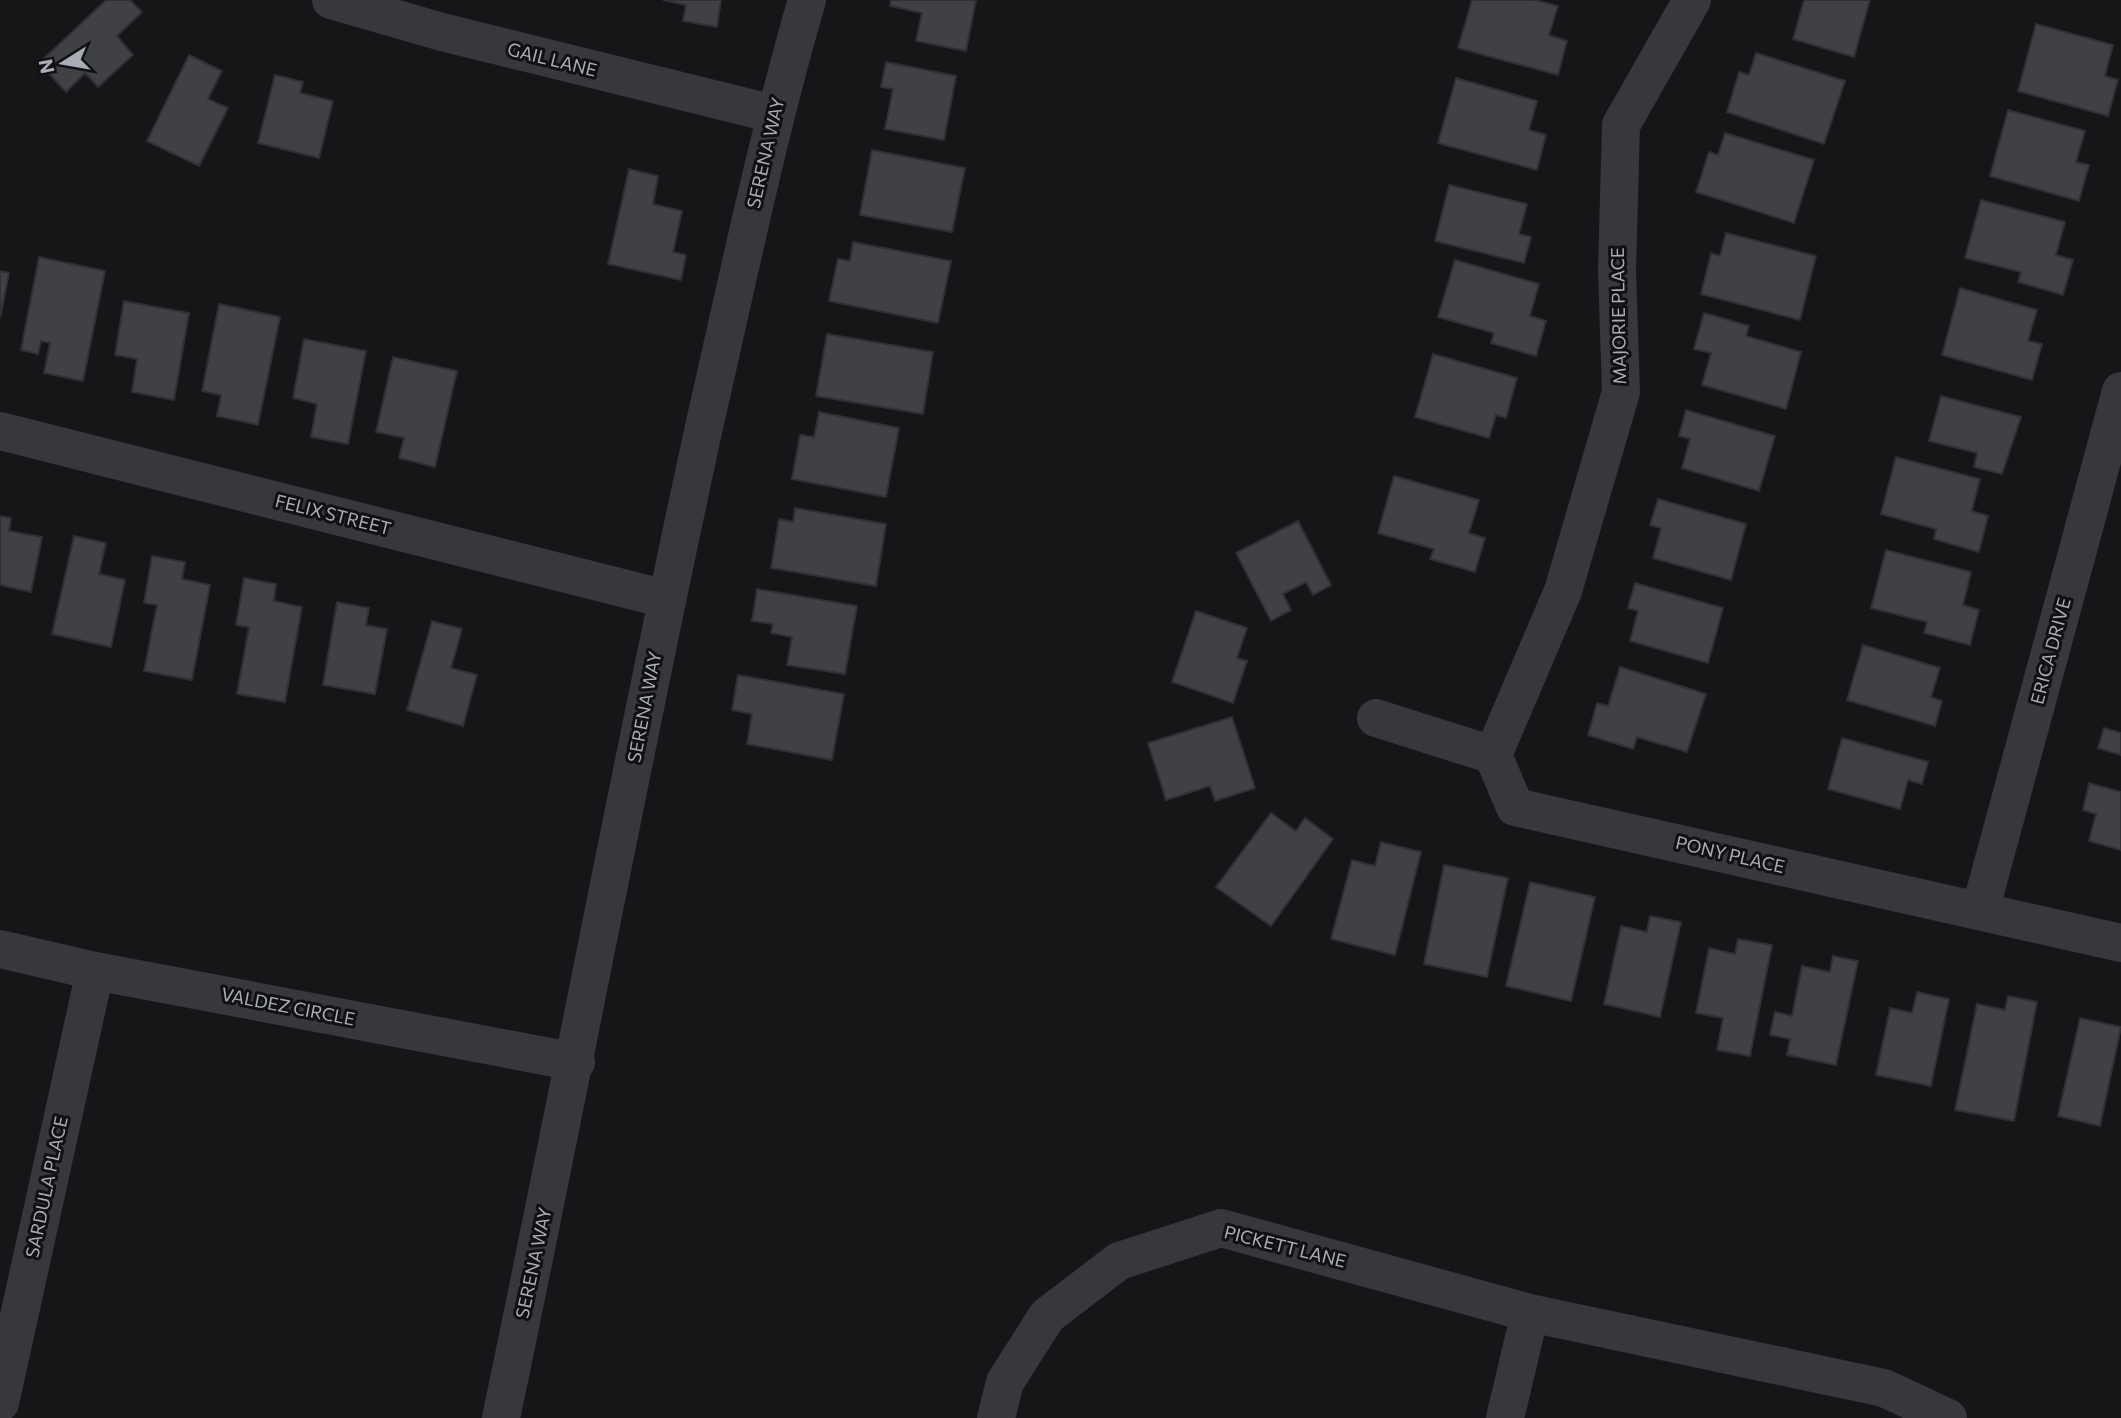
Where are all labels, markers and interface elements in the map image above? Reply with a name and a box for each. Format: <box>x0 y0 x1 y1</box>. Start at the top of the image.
north arrow <box>28 28 98 98</box>
street label: GAIL LANE <box>505 37 599 81</box>
text: N <box>33 57 58 76</box>
street label: SERENA WAY <box>742 95 789 210</box>
street label: MAJORIE PLACE <box>1606 247 1630 385</box>
street label: FELIX STREET <box>273 489 394 539</box>
street label: ERICA DRIVE <box>2025 595 2075 706</box>
street label: SERENA WAY <box>622 649 666 764</box>
street label: PONY PLACE <box>1674 831 1787 877</box>
street label: VALDEZ CIRCLE <box>219 982 357 1030</box>
street label: SARDULA PLACE <box>20 1114 72 1260</box>
street label: SERENA WAY <box>511 1205 556 1320</box>
street label: PICKETT LANE <box>1222 1220 1349 1272</box>

